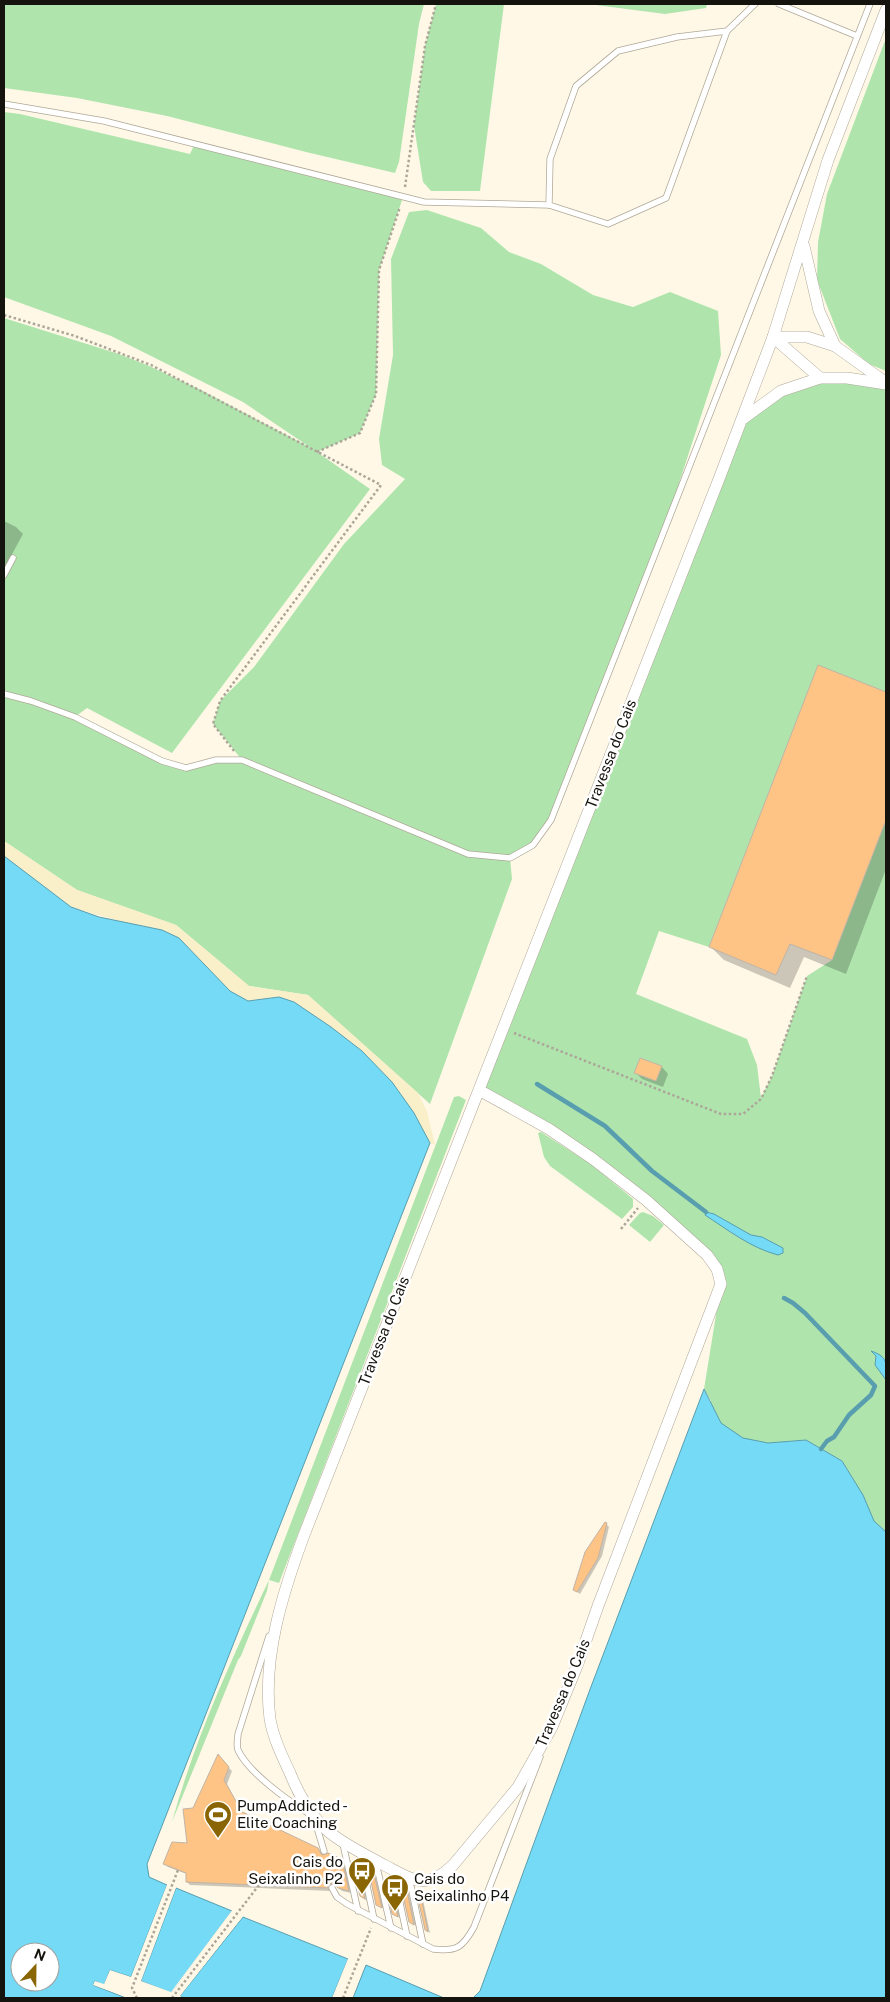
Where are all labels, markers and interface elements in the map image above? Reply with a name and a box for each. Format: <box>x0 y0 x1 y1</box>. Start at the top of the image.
street label: Travessa do Cais <box>582 697 639 811</box>
street label: Travessa do Cais <box>355 1274 412 1388</box>
street label: Travessa do Cais <box>532 1636 593 1749</box>
place label: PumpAddicted - Elite Coaching <box>237 1797 348 1831</box>
sports icon: PumpAddicted - Elite Coaching <box>203 1800 233 1839</box>
place label: Cais do Seixalinho P2 <box>248 1853 343 1887</box>
bus stop icon: Cais do Seixalinho P2 <box>347 1856 377 1895</box>
place label: Cais do Seixalinho P4 <box>414 1870 509 1904</box>
bus stop icon: Cais do Seixalinho P4 <box>380 1873 410 1912</box>
north arrow <box>10 1942 60 1992</box>
text: N <box>32 1945 48 1964</box>

